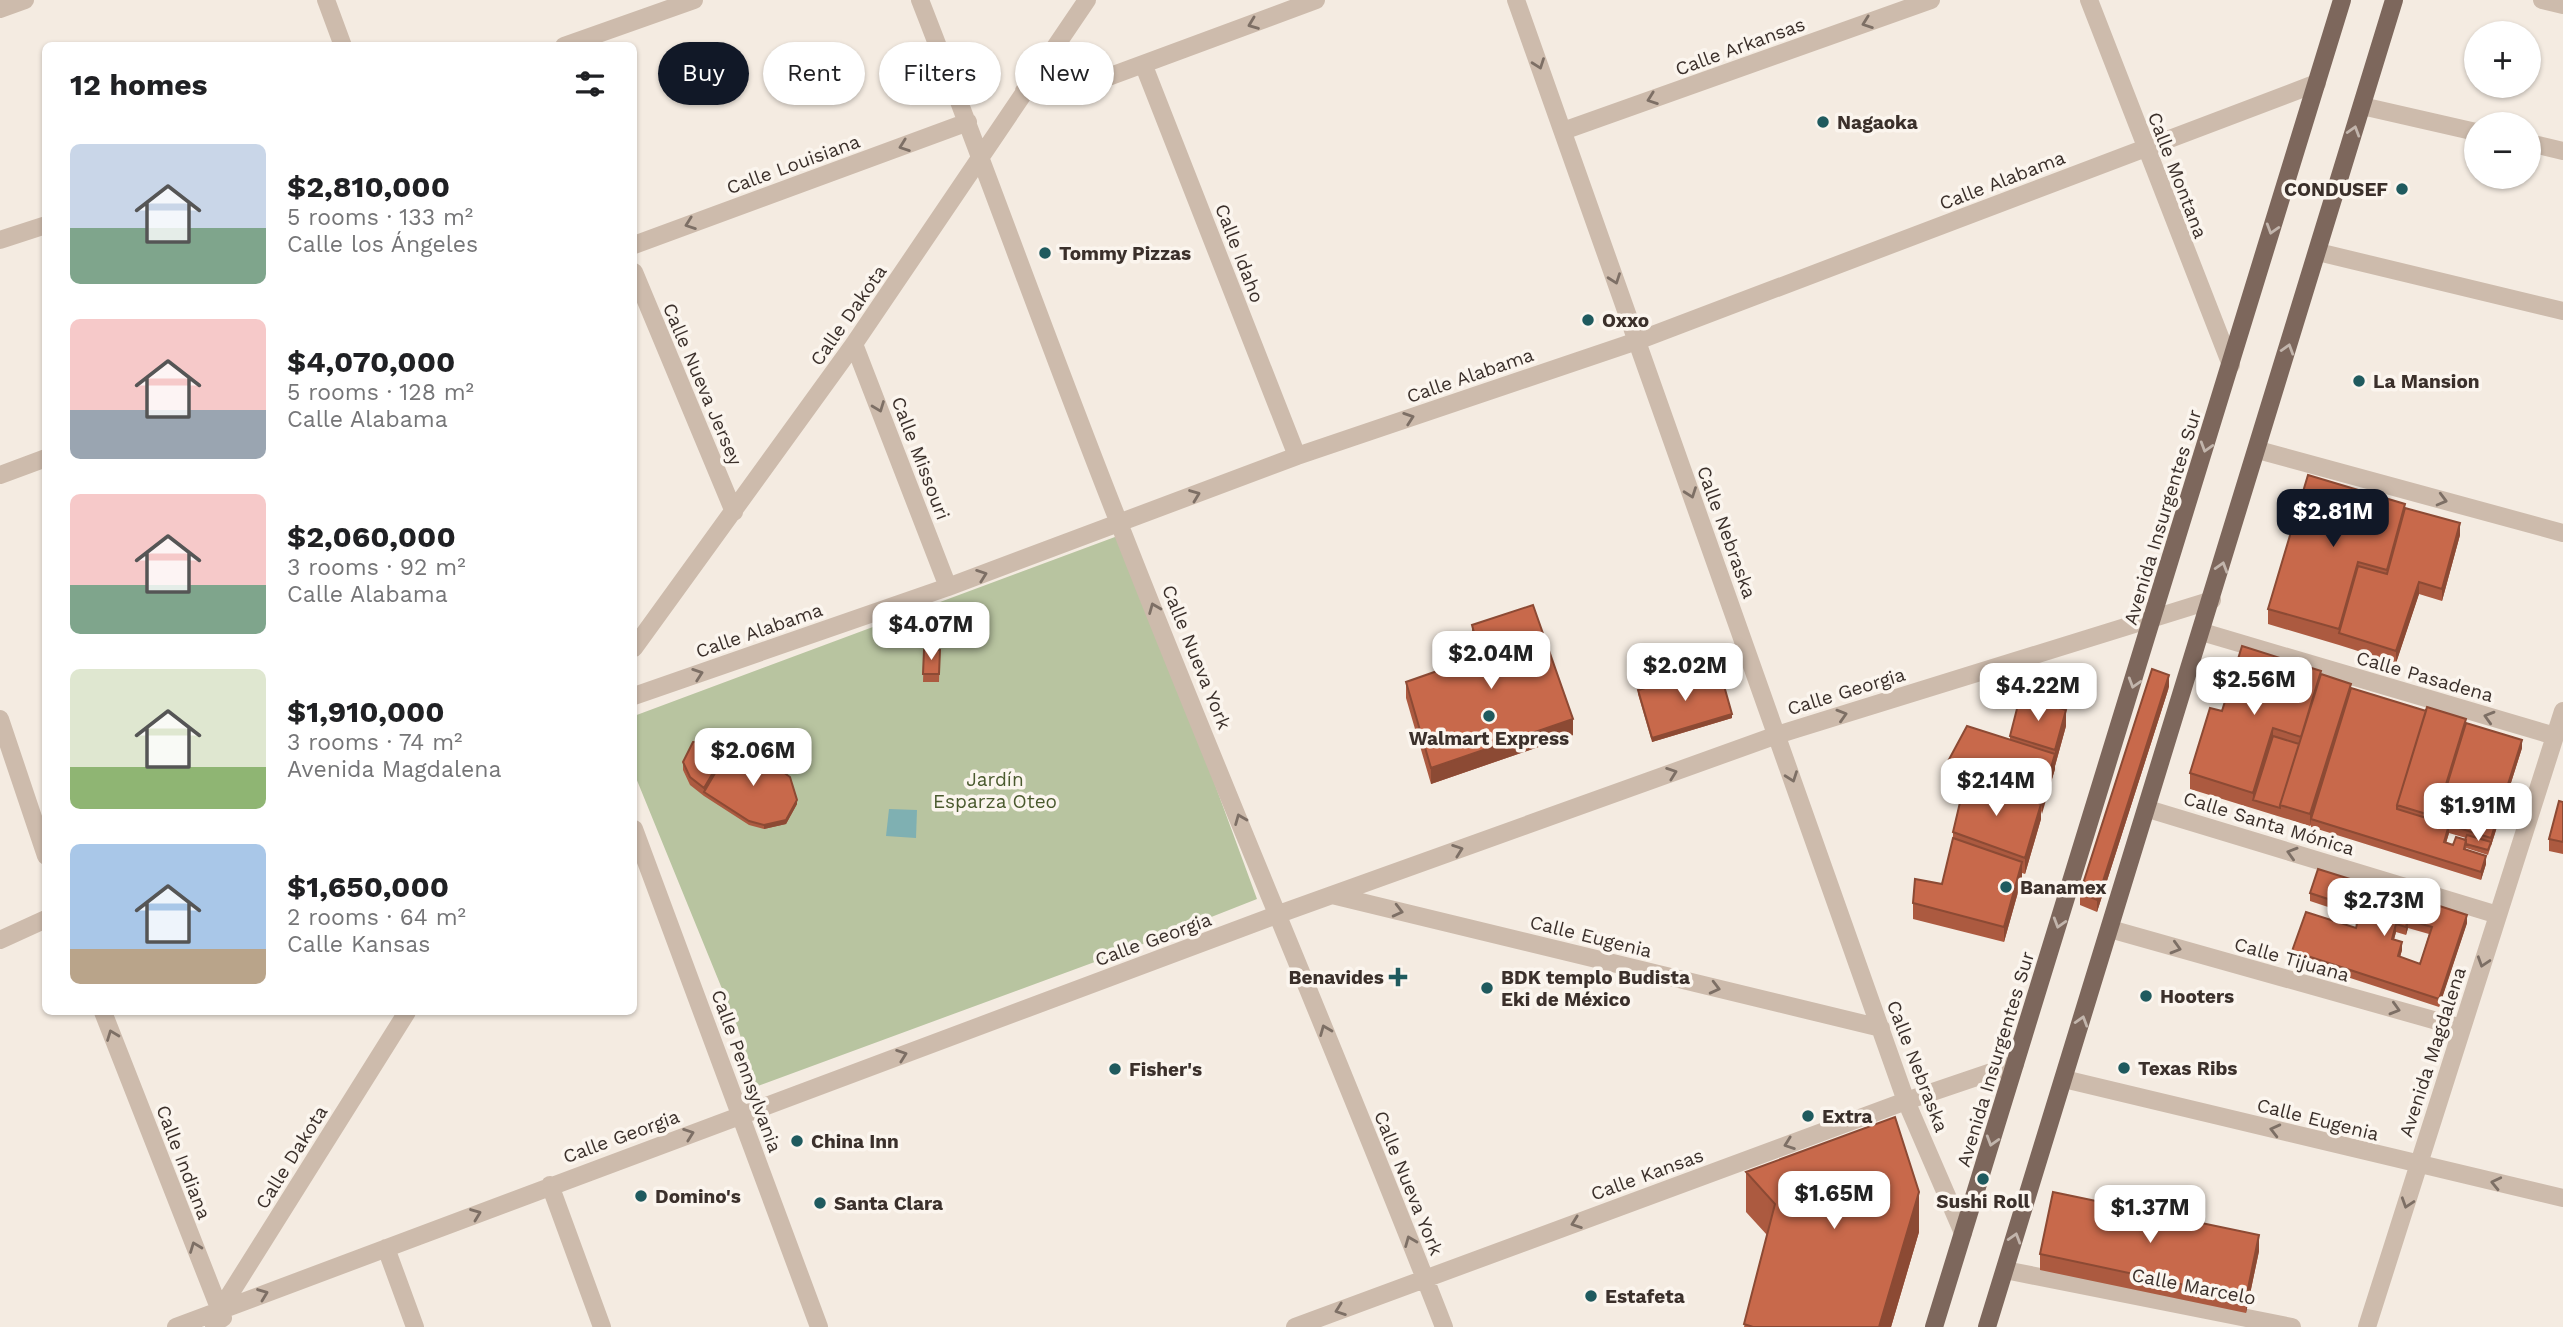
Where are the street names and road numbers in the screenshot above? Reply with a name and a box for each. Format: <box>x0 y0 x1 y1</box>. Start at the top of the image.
street label: Calle Arkansas <box>1672 12 1808 81</box>
street label: Calle Montana <box>2143 109 2212 242</box>
street label: Calle Louisiana <box>723 130 863 199</box>
street label: Calle Alabama <box>1936 146 2068 215</box>
street label: Calle Idaho <box>1210 200 1269 306</box>
street label: Calle Dakota <box>805 260 892 370</box>
street label: Calle Nueva Jersey <box>658 299 747 469</box>
street label: Calle Alabama <box>1404 343 1537 408</box>
street label: Calle Missouri <box>886 393 955 523</box>
street label: Avenida Insurgentes Sur <box>2119 406 2206 628</box>
street label: Calle Nebraska <box>1692 463 1761 602</box>
street label: Calle Nueva York <box>1157 581 1236 733</box>
street label: Calle Alabama <box>693 598 826 663</box>
street label: Calle Pasadena <box>2354 646 2496 707</box>
street label: Calle Georgia <box>1784 663 1908 720</box>
street label: Calle Santa Mónica <box>2181 787 2357 861</box>
street label: Calle Georgia <box>1092 908 1215 971</box>
street label: Calle Eugenia <box>1527 910 1655 963</box>
street label: Calle Tijuana <box>2232 932 2352 987</box>
street label: Avenida Insurgentes Sur <box>1952 948 2039 1170</box>
street label: Avenida Magdalena <box>2394 964 2471 1140</box>
street label: Calle Pennsylvania <box>706 987 787 1156</box>
street label: Calle Nebraska <box>1882 997 1953 1135</box>
street label: Calle Eugenia <box>2254 1093 2382 1146</box>
street label: Calle Dakota <box>250 1101 332 1213</box>
street label: Calle Indiana <box>151 1102 216 1223</box>
street label: Calle Georgia <box>560 1105 683 1168</box>
street label: Calle Nueva York <box>1369 1107 1448 1259</box>
street label: Calle Kansas <box>1588 1143 1707 1206</box>
street label: Calle Marcelo <box>2130 1263 2258 1310</box>

